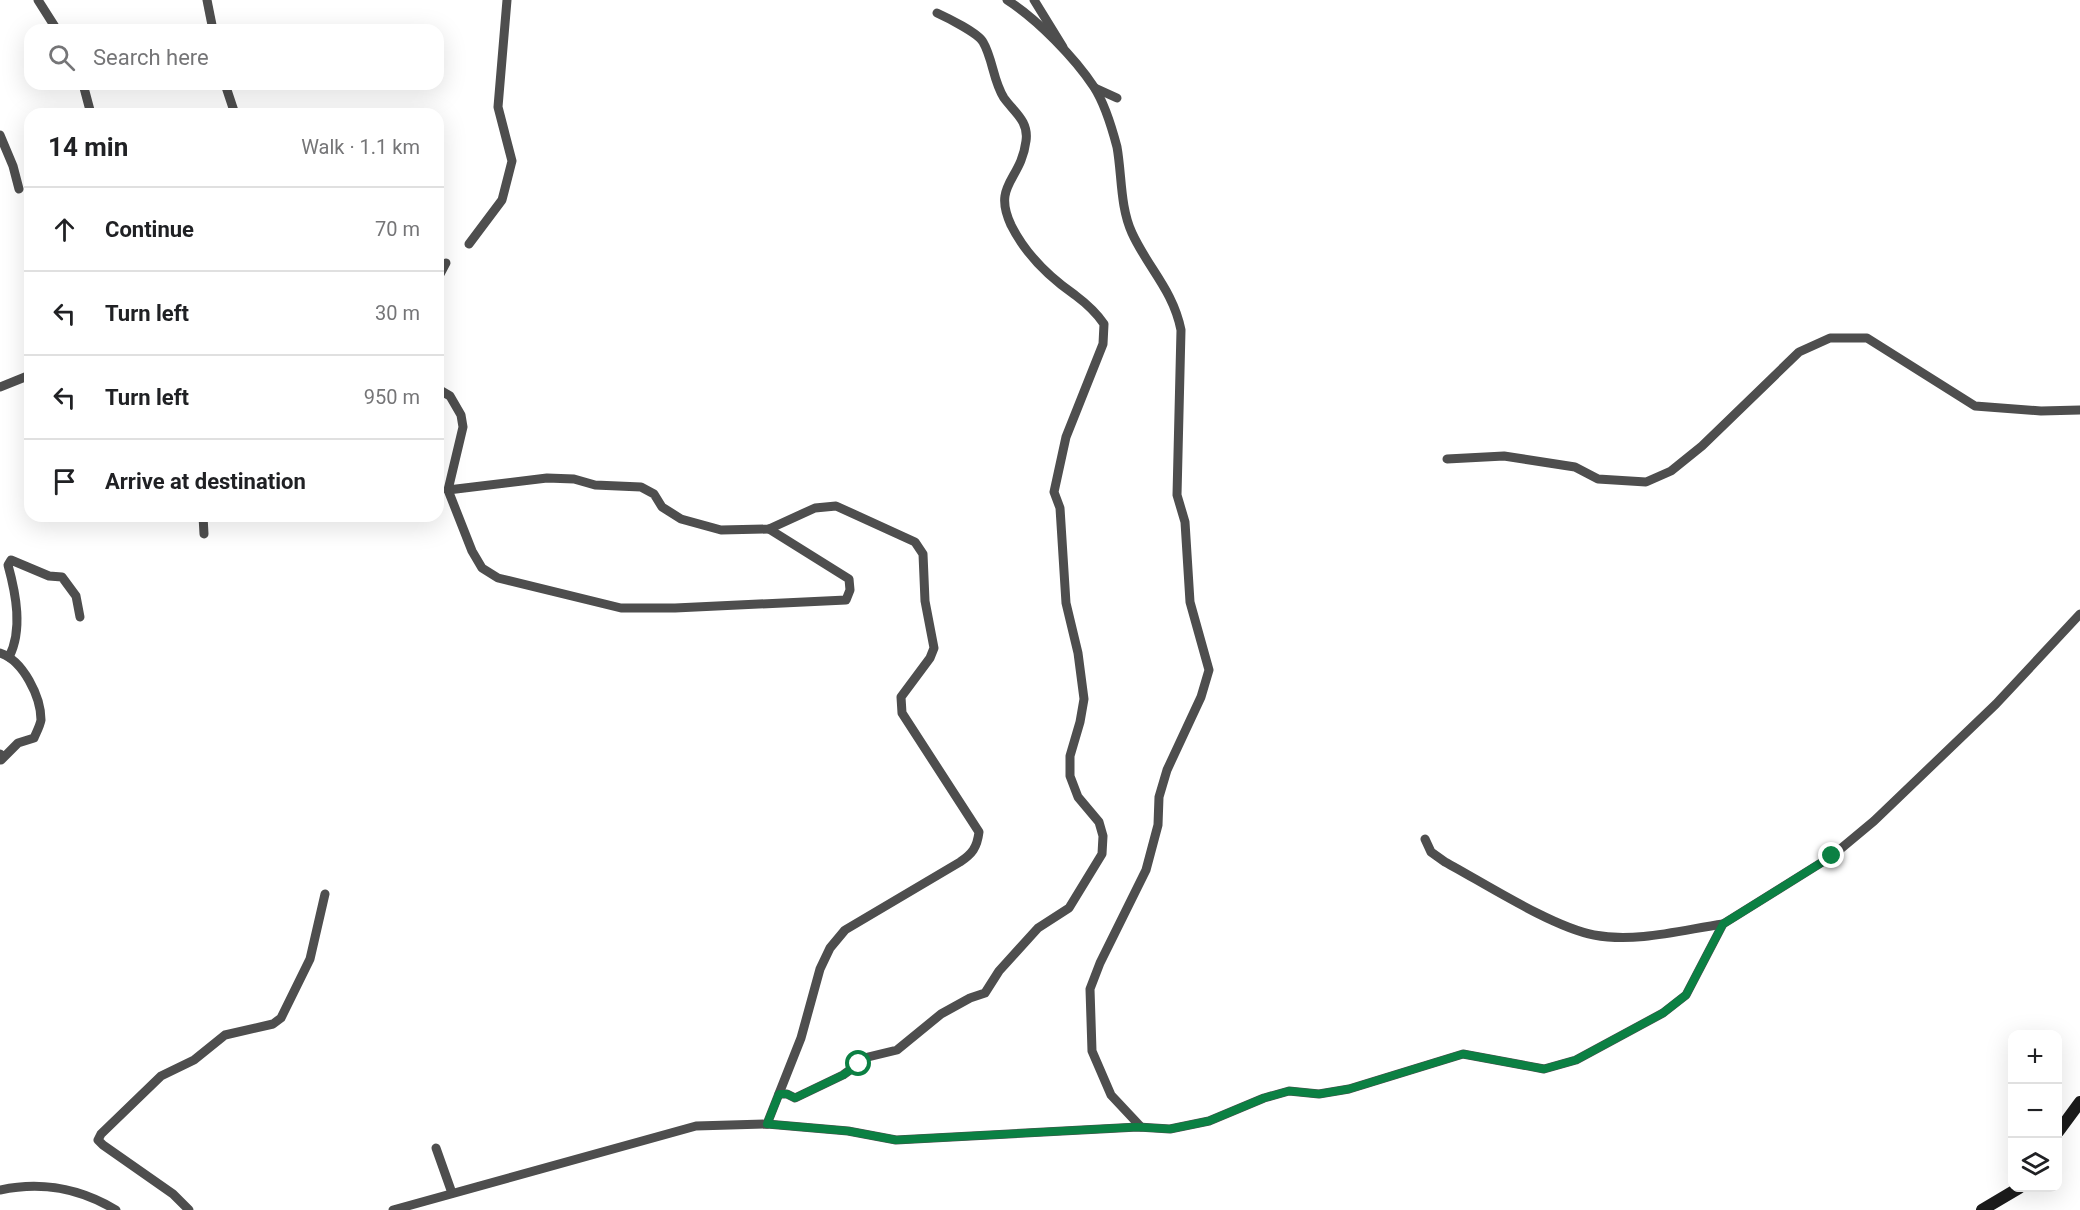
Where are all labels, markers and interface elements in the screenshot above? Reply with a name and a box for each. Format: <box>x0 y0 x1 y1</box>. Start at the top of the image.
search box <box>24 24 444 90</box>
icon: search <box>45 41 78 74</box>
text: Search here <box>93 45 209 70</box>
text: 14 min <box>48 132 128 162</box>
text: Walk · 1.1 km <box>301 135 420 159</box>
icon: ahead <box>48 213 81 246</box>
text: Continue <box>105 217 194 242</box>
text: 70 m <box>375 217 420 241</box>
icon: left <box>48 297 81 330</box>
text: Turn left <box>105 301 189 326</box>
text: 30 m <box>375 301 420 325</box>
icon: left <box>48 381 81 414</box>
text: Turn left <box>105 385 189 410</box>
text: 950 m <box>364 385 420 409</box>
icon: arrive <box>48 465 81 498</box>
text: Arrive at destination <box>105 469 306 494</box>
route end <box>1818 842 1844 868</box>
map controls <box>2008 1030 2062 1192</box>
button: + <box>2008 1030 2062 1084</box>
route start <box>845 1050 871 1076</box>
button: − <box>2008 1084 2062 1138</box>
button: layers <box>2008 1138 2062 1192</box>

